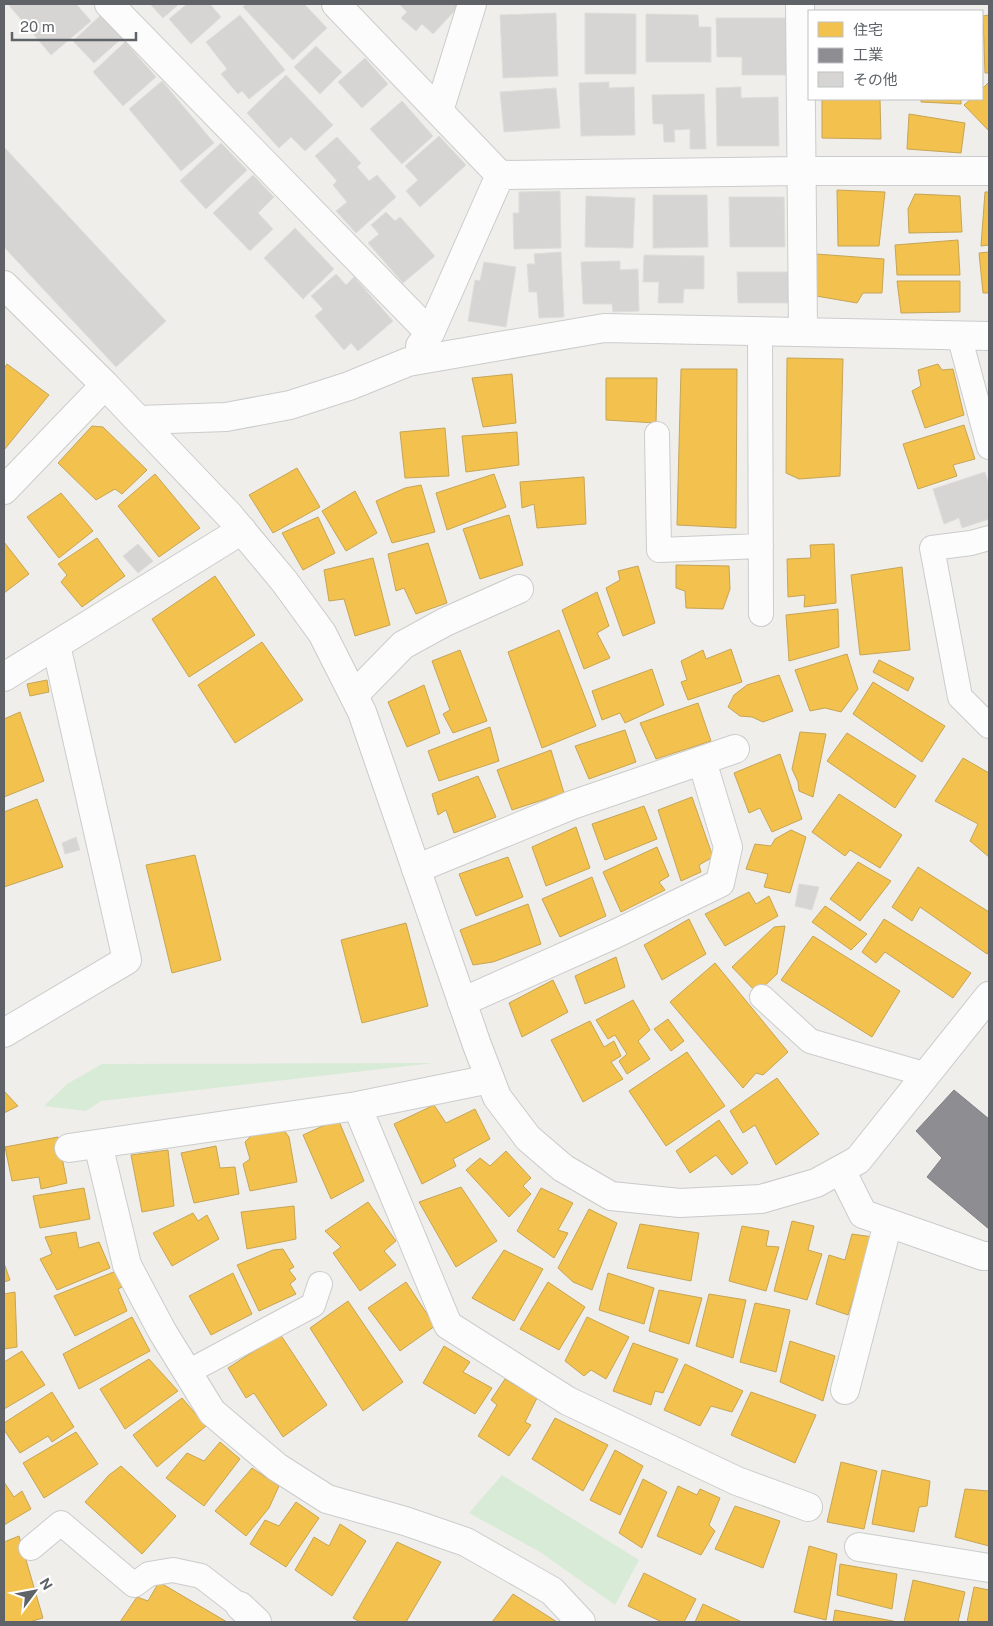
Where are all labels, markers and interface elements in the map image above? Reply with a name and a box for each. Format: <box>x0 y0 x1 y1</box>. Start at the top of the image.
scale bar <box>12 10 136 42</box>
legend <box>808 10 983 100</box>
text: 20 m <box>20 18 55 35</box>
text: 住宅 <box>853 21 883 38</box>
text: 工業 <box>853 46 883 63</box>
text: その他 <box>853 71 898 88</box>
north arrow <box>10 1566 60 1616</box>
text: N <box>36 1575 56 1593</box>

